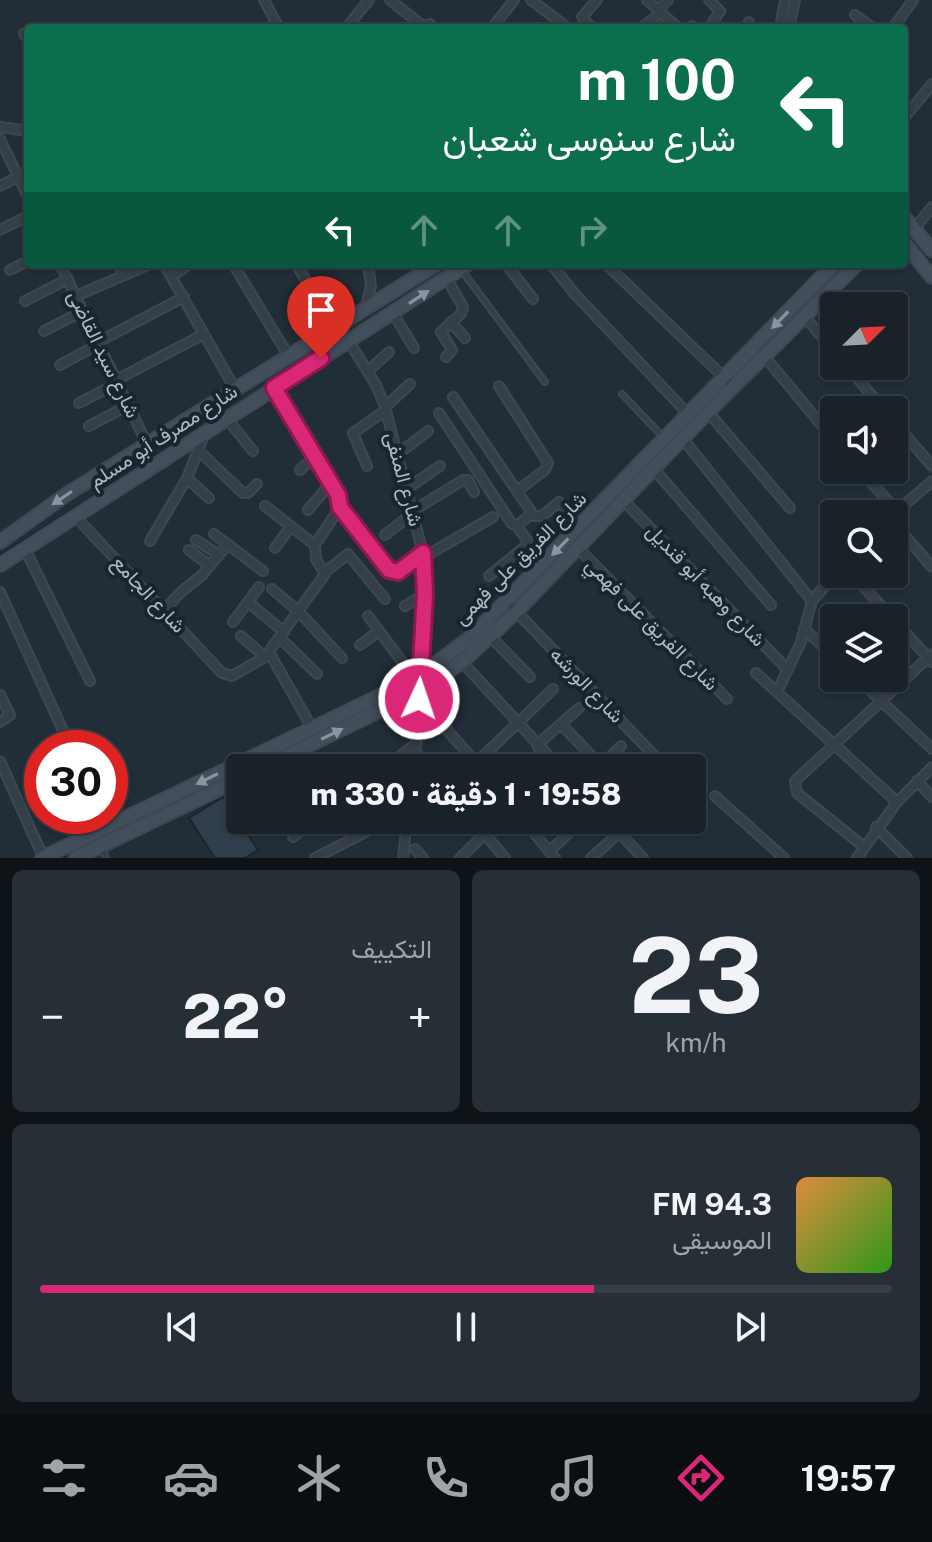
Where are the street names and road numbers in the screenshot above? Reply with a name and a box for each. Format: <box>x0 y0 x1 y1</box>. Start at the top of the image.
street label: شارع سيد القاضى <box>61 286 145 423</box>
street label: شارع مصرف أبو مسلم <box>84 379 243 495</box>
street label: شارع المنفى <box>378 429 428 529</box>
street label: شارع الفريق على فهمى <box>449 487 593 631</box>
street label: شارع وهبه أبو قنديل <box>640 519 771 653</box>
street label: شارع الجامع <box>106 550 191 639</box>
street label: شارع الفريق على فهمي <box>577 553 723 699</box>
street label: شارع الورشه <box>544 642 629 729</box>

